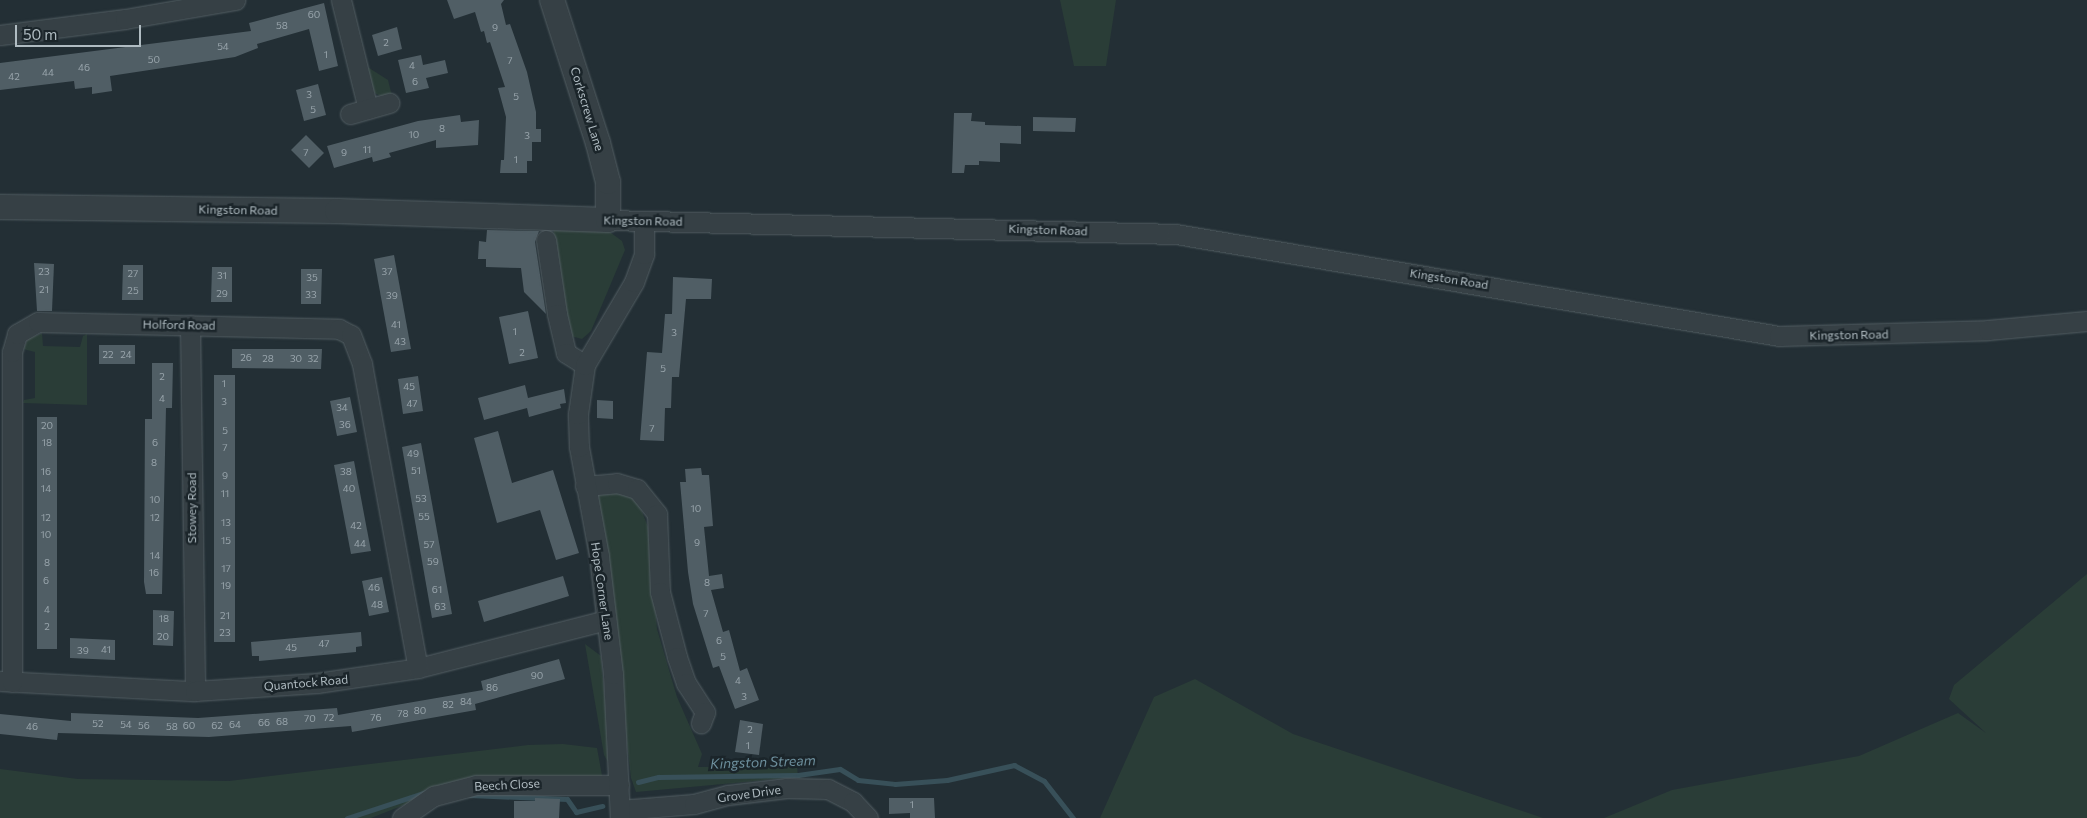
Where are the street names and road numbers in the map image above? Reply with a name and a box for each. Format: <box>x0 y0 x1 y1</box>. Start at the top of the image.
street label: Corkscrew Lane <box>567 65 607 153</box>
street label: Kingston Road <box>198 202 278 218</box>
street label: Kingston Road <box>603 213 683 229</box>
street label: Kingston Road <box>1008 221 1088 239</box>
street label: Kingston Road <box>1409 266 1489 292</box>
street label: Holford Road <box>143 317 215 333</box>
street label: Kingston Road <box>1809 327 1889 343</box>
street label: Stowey Road <box>185 473 199 543</box>
street label: Hope Corner Lane <box>588 541 616 641</box>
street label: Quantock Road <box>263 672 349 694</box>
street label: Beech Close <box>474 776 540 794</box>
street label: Grove Drive <box>716 782 782 806</box>

